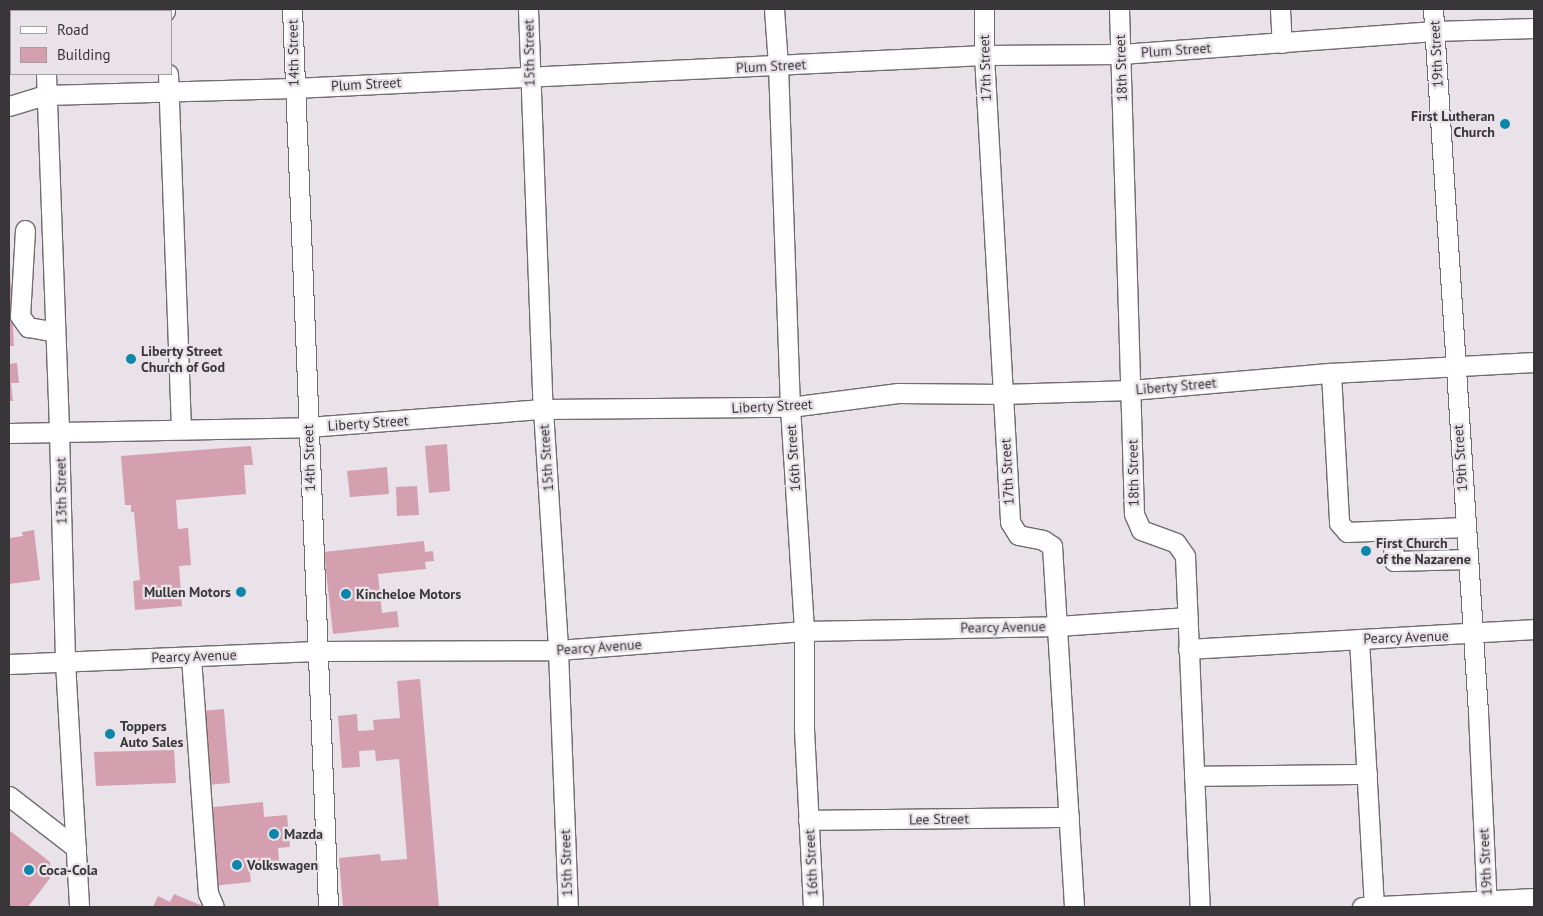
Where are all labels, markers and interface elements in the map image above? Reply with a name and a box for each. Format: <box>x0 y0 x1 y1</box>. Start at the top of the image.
legend <box>10 10 172 75</box>
street label: 14th Street <box>284 19 302 87</box>
street label: 15th Street <box>520 19 538 87</box>
text: Road <box>57 20 89 39</box>
street label: 19th Street <box>1426 20 1446 88</box>
street label: 17th Street <box>975 34 995 102</box>
street label: 18th Street <box>1111 34 1131 102</box>
street label: Plum Street <box>1140 39 1212 61</box>
text: Building <box>57 45 111 64</box>
street label: Plum Street <box>735 56 807 76</box>
street label: Plum Street <box>330 74 402 94</box>
place label: First Lutheran Church <box>1411 108 1495 140</box>
marker: First Lutheran Church <box>1499 118 1511 130</box>
place label: Liberty Street Church of God <box>141 343 225 376</box>
marker: Liberty Street Church of God <box>125 353 137 365</box>
street label: Liberty Street <box>1135 374 1217 398</box>
street label: Liberty Street <box>731 395 813 417</box>
street label: Liberty Street <box>327 412 409 434</box>
street label: 14th Street <box>299 424 319 492</box>
street label: 15th Street <box>535 424 557 492</box>
street label: 16th Street <box>782 424 804 492</box>
street label: 19th Street <box>1449 424 1471 492</box>
street label: 17th Street <box>997 438 1017 506</box>
street label: 18th Street <box>1124 439 1142 507</box>
street label: 13th Street <box>52 457 70 525</box>
place label: First Church of the Nazarene <box>1376 535 1471 568</box>
marker: First Church of the Nazarene <box>1360 545 1372 557</box>
place label: Mullen Motors <box>144 584 231 600</box>
marker: Mullen Motors <box>235 586 247 598</box>
place label: Kincheloe Motors <box>356 586 461 602</box>
marker: Kincheloe Motors <box>340 588 352 600</box>
street label: Pearcy Avenue <box>960 618 1046 636</box>
street label: Pearcy Avenue <box>1363 627 1449 647</box>
street label: Pearcy Avenue <box>555 636 643 658</box>
street label: Pearcy Avenue <box>151 646 237 666</box>
place label: Toppers Auto Sales <box>120 718 183 750</box>
marker: Toppers Auto Sales <box>104 728 116 740</box>
street label: Lee Street <box>909 810 969 828</box>
place label: Mazda <box>284 826 323 842</box>
marker: Mazda <box>268 828 280 840</box>
street label: 19th Street <box>1475 828 1495 896</box>
street label: 15th Street <box>556 829 576 897</box>
street label: 16th Street <box>801 829 821 897</box>
place label: Volkswagen <box>247 857 318 873</box>
marker: Volkswagen <box>231 859 243 871</box>
place label: Coca-Cola <box>39 862 98 878</box>
marker: Coca-Cola <box>23 864 35 876</box>

